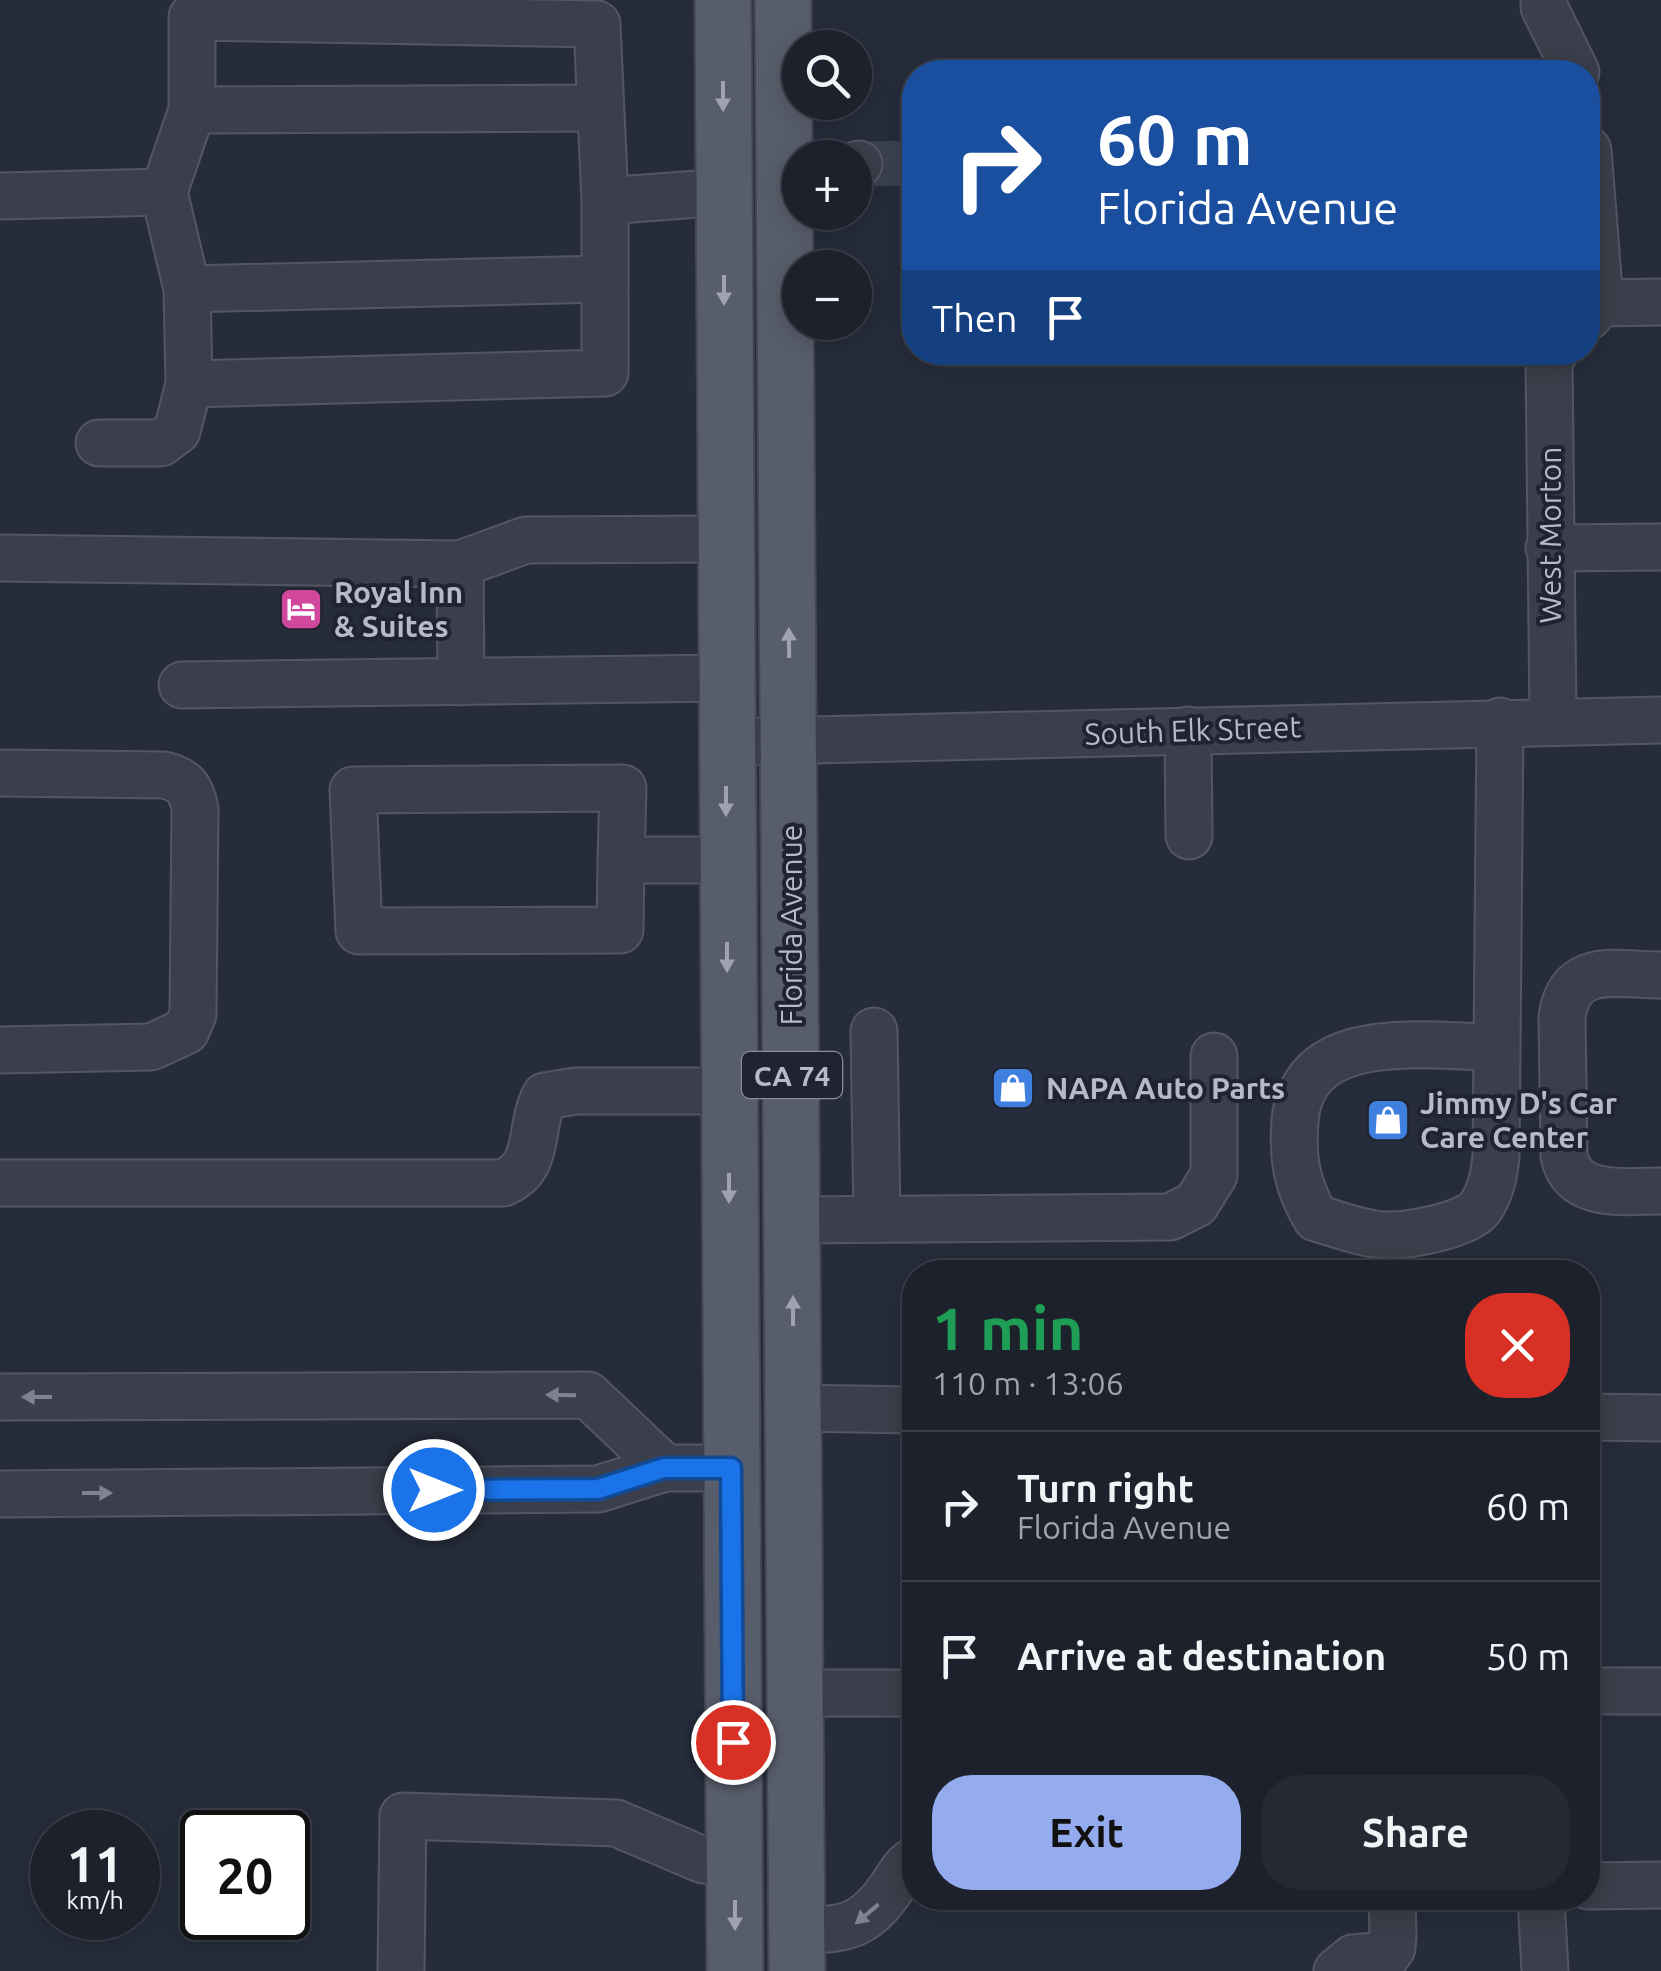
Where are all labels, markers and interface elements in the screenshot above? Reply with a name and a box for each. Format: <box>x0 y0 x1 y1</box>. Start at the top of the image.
map controls <box>782 30 872 340</box>
button: search <box>782 30 872 120</box>
one-way arrow <box>715 81 731 113</box>
icon: right <box>932 100 1062 230</box>
text: 60 m <box>1097 100 1253 178</box>
button: + <box>782 140 872 230</box>
text: Florida Avenue <box>1097 182 1398 233</box>
button: − <box>782 250 872 340</box>
one-way arrow <box>716 274 732 306</box>
icon: arrive <box>1038 290 1093 345</box>
text: Then <box>932 297 1018 339</box>
street label: West Morton <box>1533 447 1567 623</box>
place label: Royal Inn & Suites <box>334 575 463 643</box>
hotel icon: Royal Inn & Suites <box>278 586 324 632</box>
one-way arrow <box>781 627 797 659</box>
street label: South Elk Street <box>1084 709 1302 751</box>
one-way arrow <box>718 786 734 818</box>
street label: Florida Avenue <box>774 825 808 1025</box>
one-way arrow <box>719 942 735 974</box>
road number: CA 74 <box>742 1052 842 1098</box>
shop icon: NAPA Auto Parts <box>990 1065 1036 1111</box>
place label: NAPA Auto Parts <box>1046 1071 1285 1105</box>
place label: Jimmy D's Car Care Center <box>1420 1086 1618 1154</box>
shop icon: Jimmy D's Car Care Center <box>1365 1097 1411 1143</box>
one-way arrow <box>721 1173 737 1205</box>
button: close <box>1465 1293 1570 1398</box>
one-way arrow <box>785 1294 801 1326</box>
text: 1 min <box>932 1294 1084 1361</box>
text: 110 m · 13:06 <box>932 1365 1124 1401</box>
one-way arrow <box>544 1387 576 1403</box>
one-way arrow <box>20 1389 52 1405</box>
position arrow <box>382 1438 486 1542</box>
text: Turn right <box>1017 1467 1194 1509</box>
icon: right <box>932 1479 987 1534</box>
one-way arrow <box>82 1485 114 1501</box>
text: 60 m <box>1486 1485 1570 1527</box>
text: Florida Avenue <box>1017 1509 1231 1545</box>
icon: arrive <box>932 1629 987 1684</box>
text: Arrive at destination <box>1017 1635 1386 1677</box>
text: 50 m <box>1486 1635 1570 1677</box>
pin <box>691 1700 776 1785</box>
icon: arrive <box>706 1715 761 1770</box>
button: Exit <box>932 1775 1241 1890</box>
button: Share <box>1261 1775 1570 1890</box>
speed limit sign: 20 <box>180 1810 310 1940</box>
text: 11 <box>67 1835 123 1891</box>
text: km/h <box>66 1886 124 1914</box>
one-way arrow <box>727 1900 743 1932</box>
one-way arrow <box>854 1903 879 1925</box>

